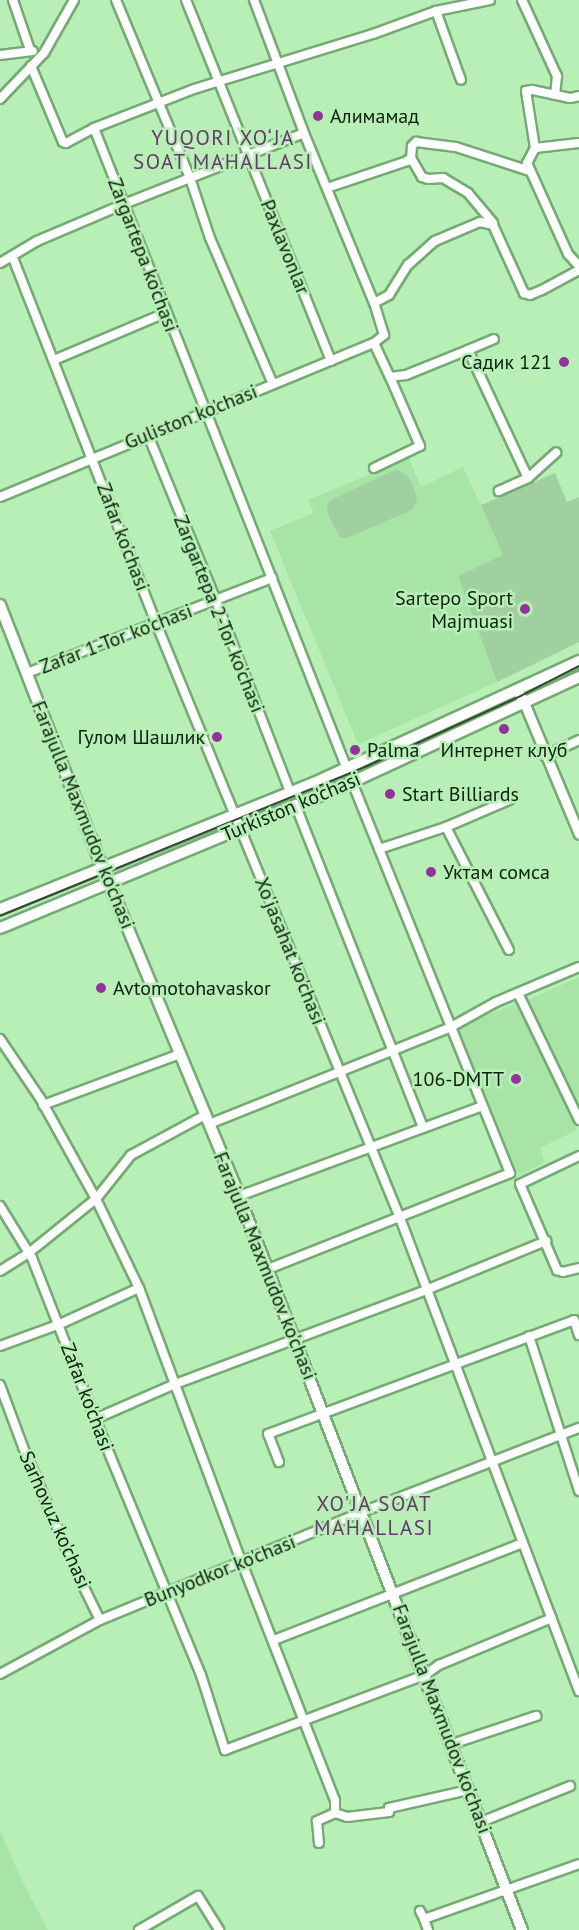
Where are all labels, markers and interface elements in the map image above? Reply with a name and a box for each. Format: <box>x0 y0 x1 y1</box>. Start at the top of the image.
place label: Алимамад <box>330 104 419 128</box>
marker: Алимамад <box>311 109 325 123</box>
district label: YUQORI XO‘JA SOAT MAHALLASI <box>133 125 313 175</box>
street label: Zargartepa ko'chasi <box>103 175 183 335</box>
street label: Paxlavonlar <box>255 196 315 298</box>
place label: Садик 121 <box>461 350 552 374</box>
marker: Садик 121 <box>557 355 571 369</box>
street label: Guliston ko'chasi <box>121 379 261 455</box>
street label: Zafar ko'chasi <box>91 480 155 594</box>
street label: Zargartepa 2-Tor ko'chasi <box>168 512 270 716</box>
place label: Sartepo Sport Majmuasi <box>395 586 513 633</box>
street label: Zafar 1-Tor ko'chasi <box>36 599 196 679</box>
marker: Sartepo Sport Majmuasi <box>518 602 532 616</box>
street label: Farajulla Maxmudov ko'chasi <box>26 697 140 933</box>
marker: Интернет клуб <box>497 722 511 736</box>
place label: Гулом Шашлик <box>78 725 205 749</box>
marker: Гулом Шашлик <box>210 730 224 744</box>
place label: Palma <box>367 738 419 762</box>
place label: Интернет клуб <box>440 738 568 762</box>
marker: Palma <box>348 743 362 757</box>
street label: Turkiston ko'chasi <box>218 767 364 847</box>
place label: Start Billiards <box>402 782 519 806</box>
marker: Start Billiards <box>383 787 397 801</box>
place label: Уктам сомса <box>443 860 550 884</box>
marker: Уктам сомса <box>424 865 438 879</box>
street label: Xo'jasahat ko'chasi <box>249 874 331 1028</box>
place label: Avtomotohavaskor <box>113 976 271 1000</box>
marker: Avtomotohavaskor <box>94 981 108 995</box>
place label: 106-DMTT <box>413 1067 504 1091</box>
marker: 106-DMTT <box>509 1072 523 1086</box>
street label: Farajulla Maxmudov ko'chasi <box>208 1148 322 1384</box>
street label: Zafar ko'chasi <box>55 1340 119 1454</box>
street label: Sarhovuz ko'chasi <box>14 1447 96 1593</box>
district label: XO'JA SOAT MAHALLASI <box>314 1491 434 1541</box>
street label: Bunyodkor ko'chasi <box>141 1530 299 1612</box>
street label: Farajulla Maxmudov ko'chasi <box>387 1601 497 1837</box>

